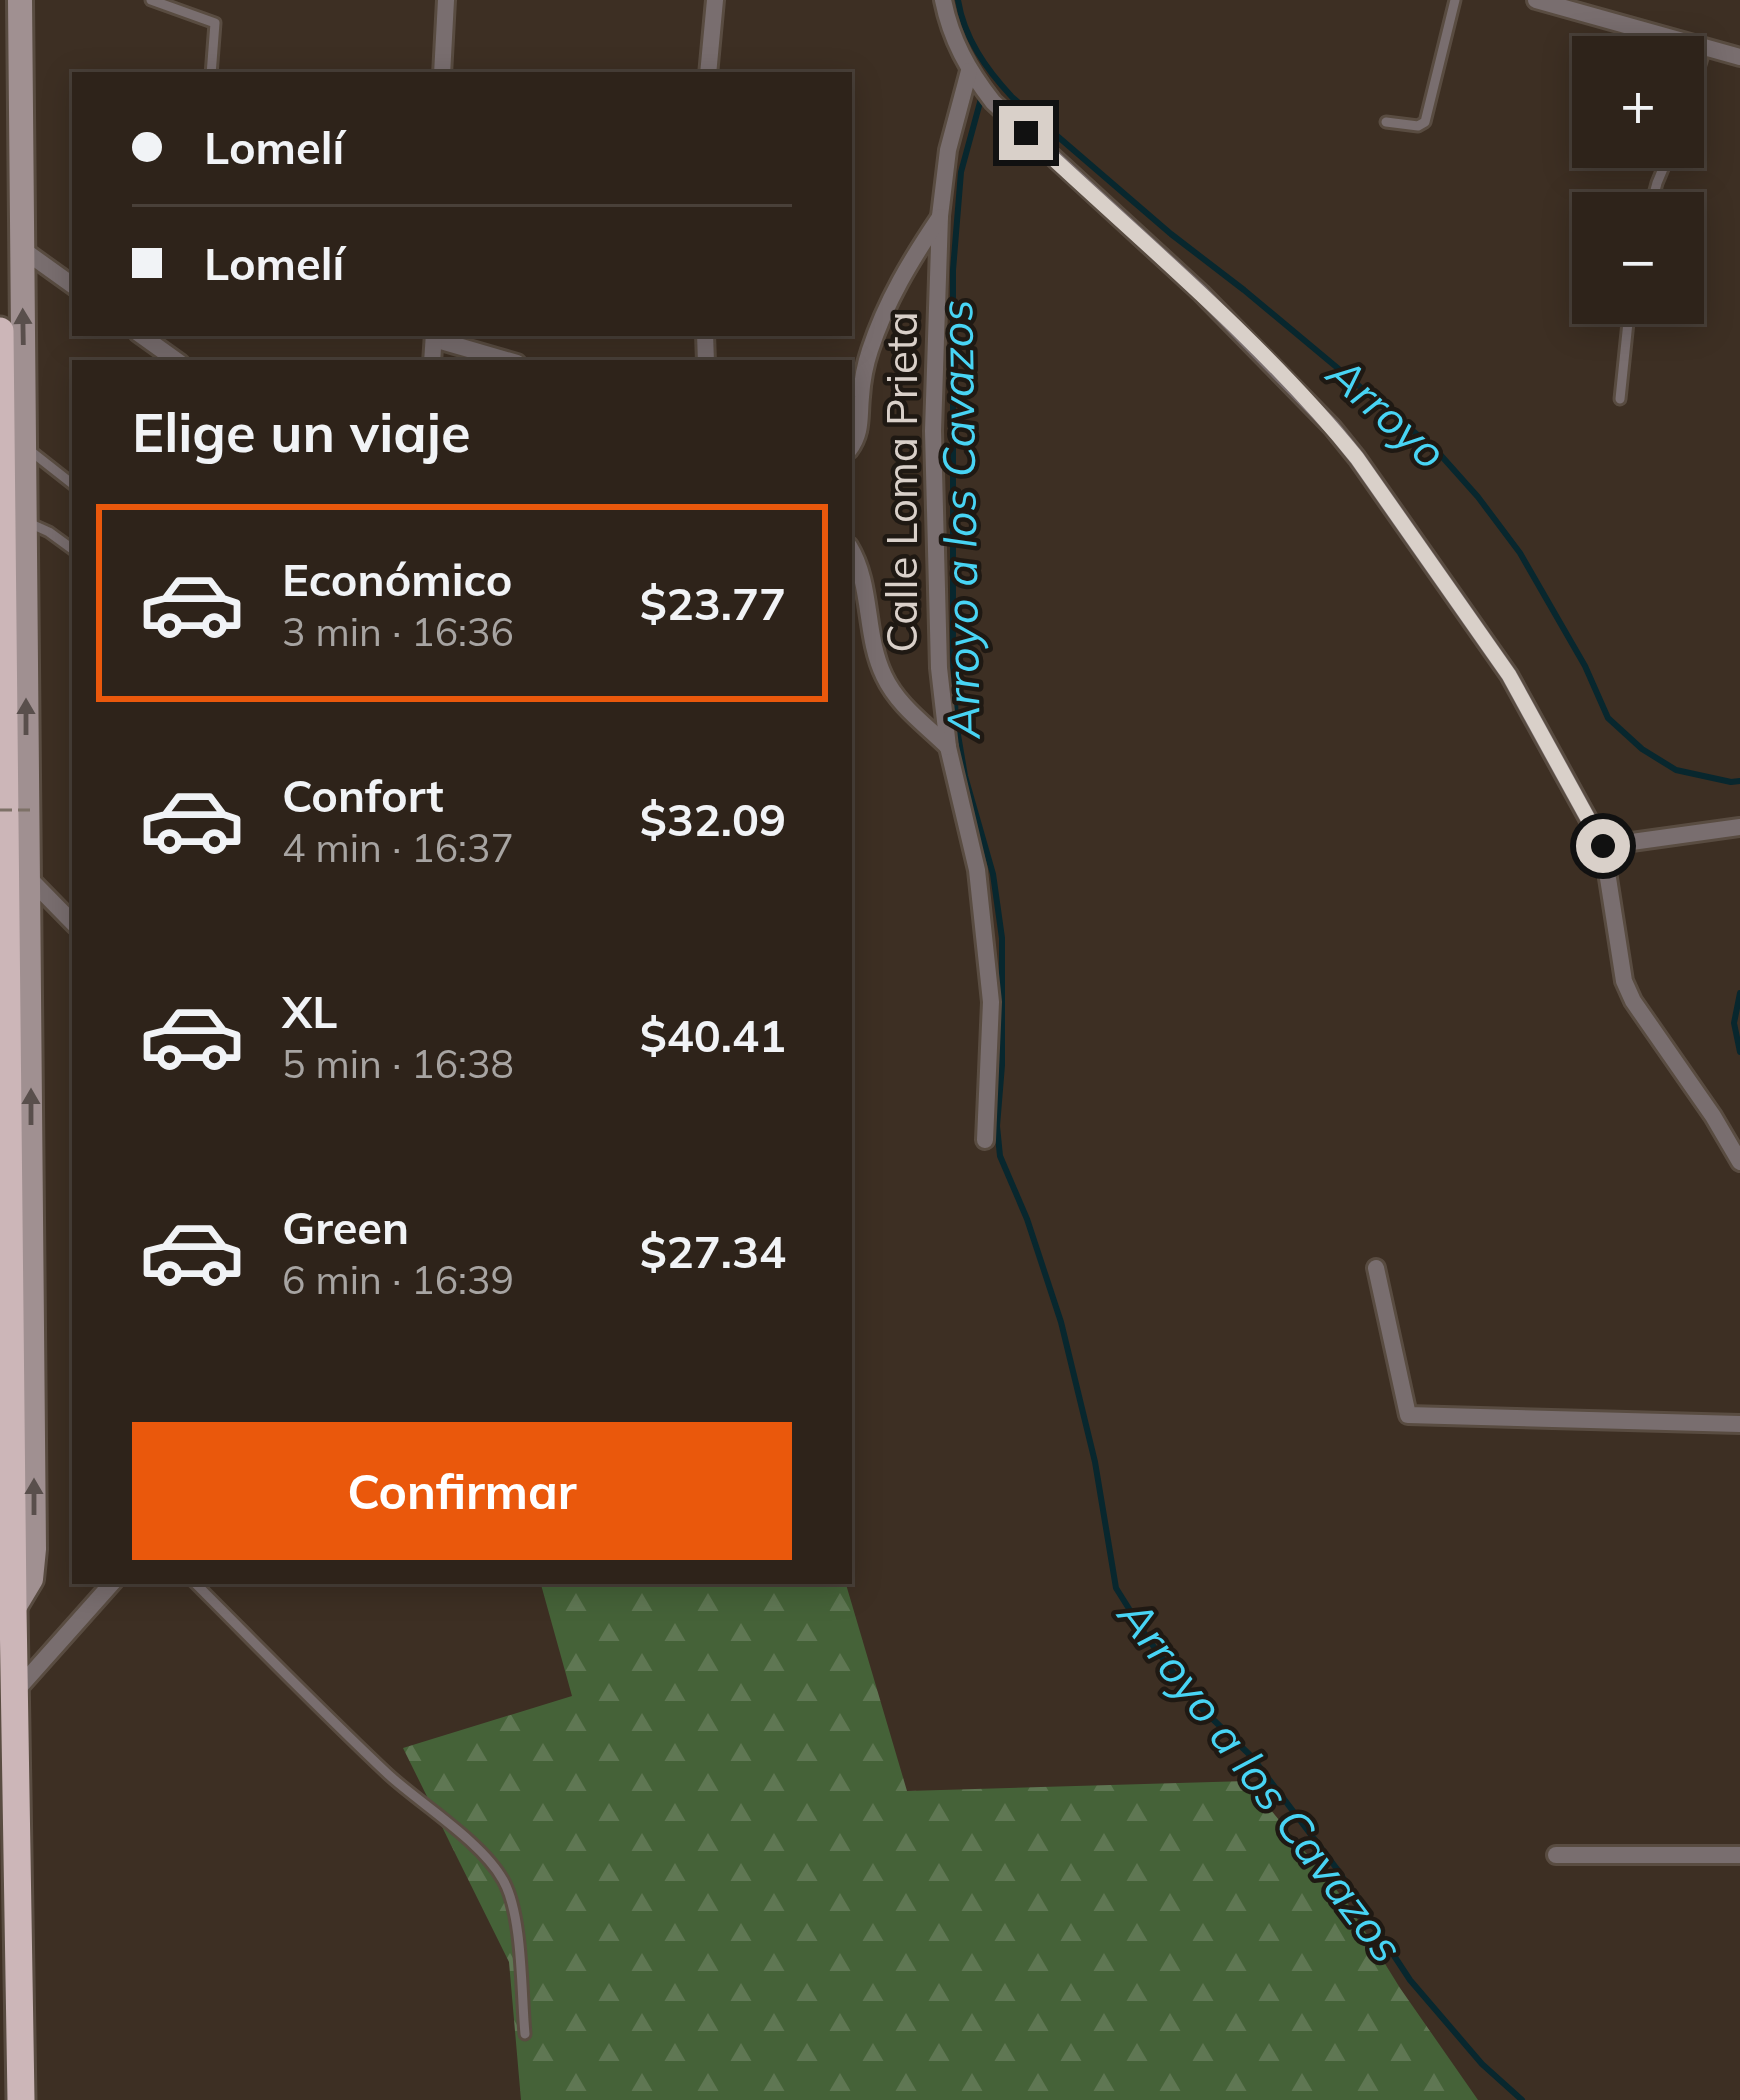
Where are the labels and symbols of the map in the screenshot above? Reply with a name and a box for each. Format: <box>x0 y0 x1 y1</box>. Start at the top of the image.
route end <box>999 106 1053 160</box>
water label: Arroyo a los Cavazos <box>927 299 991 740</box>
one-way arrow <box>13 307 33 345</box>
street label: Calle Loma Prieta <box>875 311 928 653</box>
water label: Arroyo <box>1316 344 1458 480</box>
one-way arrow <box>16 697 36 735</box>
route start <box>1576 819 1630 873</box>
one-way arrow <box>21 1087 41 1125</box>
one-way arrow <box>24 1477 43 1515</box>
water label: Arroyo a los Cavazos <box>1107 1587 1416 1973</box>

